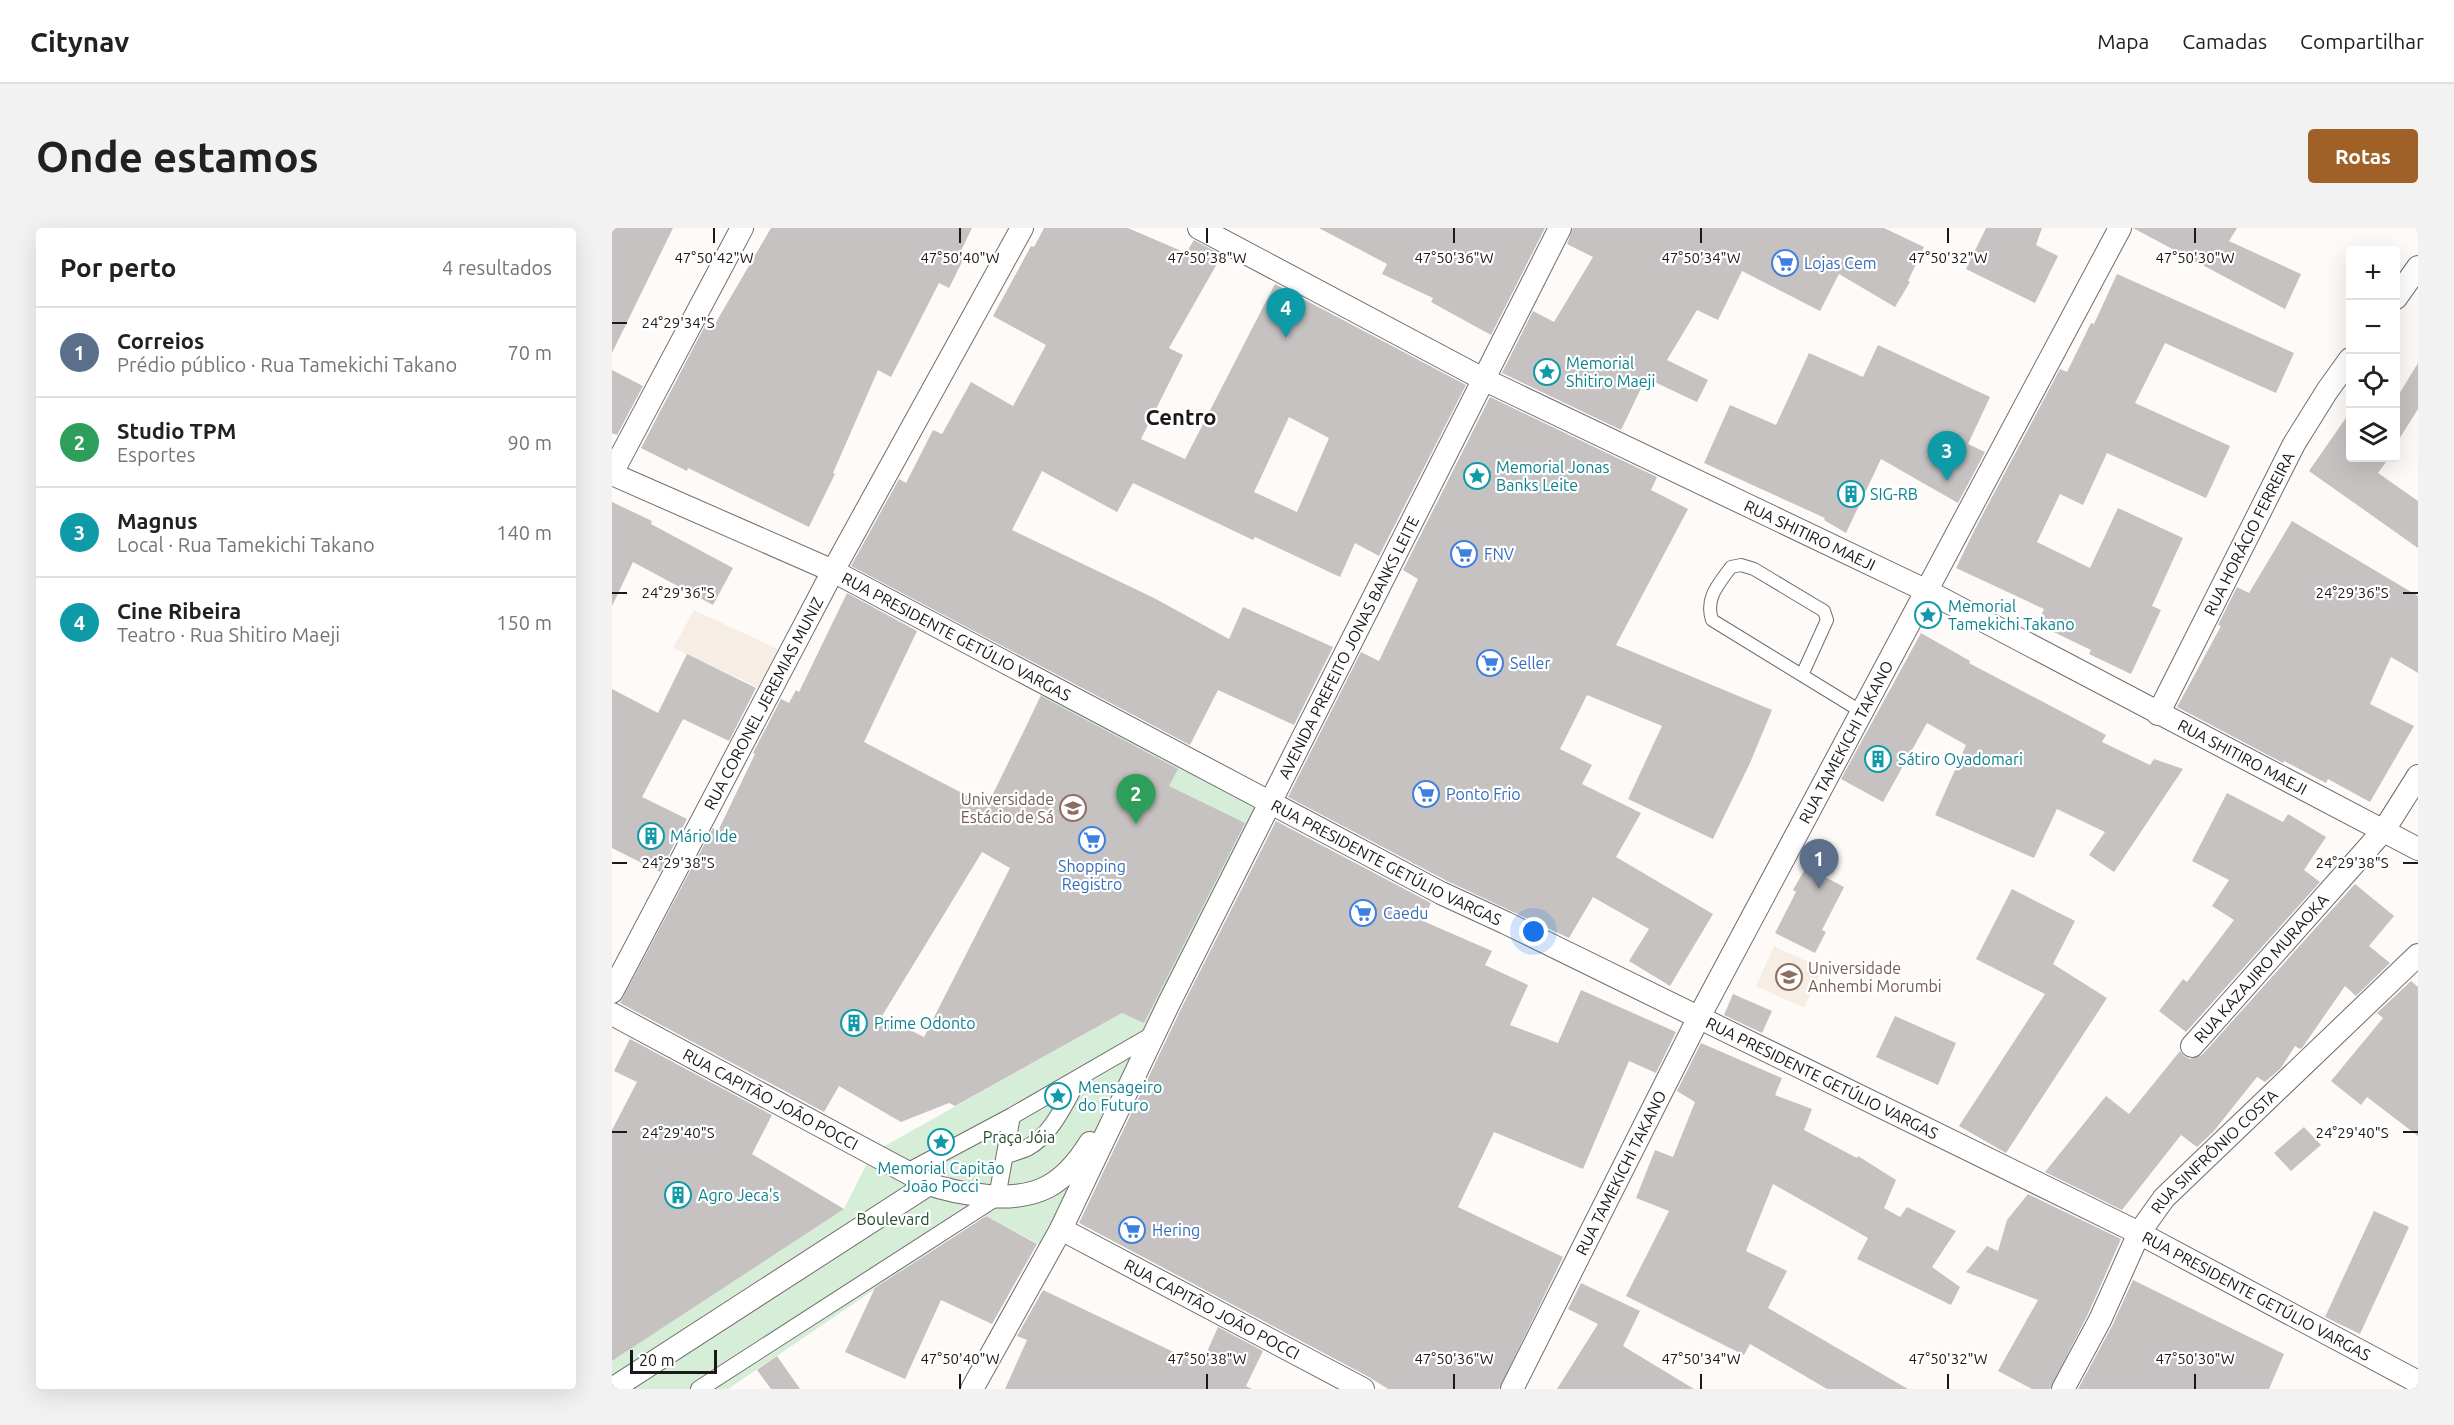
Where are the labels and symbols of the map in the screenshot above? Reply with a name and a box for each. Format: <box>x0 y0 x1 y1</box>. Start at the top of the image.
supermarket icon: Lojas Cem <box>1770 248 1800 278</box>
text: 47°50'42"W <box>674 249 754 266</box>
text: 47°50'40"W <box>920 249 1000 266</box>
text: 47°50'38"W <box>1167 249 1247 266</box>
text: 47°50'36"W <box>1414 249 1494 266</box>
text: 47°50'34"W <box>1661 249 1741 266</box>
text: 47°50'32"W <box>1908 249 1988 266</box>
text: 47°50'30"W <box>2155 249 2235 266</box>
place label: Lojas Cem <box>1804 254 1877 272</box>
pin: 4 <box>1266 288 1306 338</box>
text: 24°29'34"S <box>641 314 715 331</box>
place label: Memorial Shitiro Maeji <box>1566 354 1655 390</box>
place icon: Memorial Shitiro Maeji <box>1532 357 1562 387</box>
district label: Centro <box>1146 404 1217 429</box>
pin: 3 <box>1928 432 1966 481</box>
street label: RUA HORÁCIO FERREIRA <box>2200 448 2298 618</box>
place label: Memorial Jonas Banks Leite <box>1496 458 1610 494</box>
place icon: Memorial Jonas Banks Leite <box>1462 461 1492 491</box>
building icon: SIG-RB <box>1836 479 1866 509</box>
place label: SIG-RB <box>1870 485 1918 503</box>
street label: RUA SHITIRO MAEJI <box>1741 496 1878 574</box>
street label: AVENIDA PREFEITO JONAS BANKS LEITE <box>1275 513 1422 782</box>
supermarket icon: FNV <box>1449 539 1479 569</box>
place label: FNV <box>1484 545 1514 563</box>
street label: RUA PRESIDENTE GETÚLIO VARGAS <box>839 568 1074 704</box>
text: 24°29'36"S <box>641 584 715 601</box>
text: 24°29'36"S <box>2315 584 2389 601</box>
street label: RUA CORONEL JEREMIAS MUNIZ <box>700 594 827 813</box>
place label: Memorial Tamekichi Takano <box>1948 597 2075 633</box>
place icon: Memorial Tamekichi Takano <box>1913 600 1943 630</box>
supermarket icon: Seller <box>1475 648 1505 678</box>
place label: Seller <box>1510 654 1551 672</box>
street label: RUA TAMEKICHI TAKANO <box>1795 658 1896 827</box>
street label: RUA SHITIRO MAEJI <box>2175 715 2310 798</box>
building icon: Sátiro Oyadomari <box>1863 744 1893 774</box>
place label: Sátiro Oyadomari <box>1898 750 2023 768</box>
pin: 2 <box>1116 774 1156 824</box>
supermarket icon: Ponto Frio <box>1411 779 1441 809</box>
place label: Ponto Frio <box>1446 785 1521 803</box>
place label: Universidade Estácio de Sá <box>961 790 1054 826</box>
school or university icon: Universidade Estácio de Sá <box>1058 793 1088 823</box>
street label: RUA PRESIDENTE GETÚLIO VARGAS <box>1268 796 1505 929</box>
building icon: Mário Ide <box>636 821 666 851</box>
supermarket icon: Shopping Registro <box>1077 825 1107 855</box>
place label: Mário Ide <box>670 827 737 845</box>
pin: 1 <box>1800 840 1838 889</box>
text: 24°29'38"S <box>641 854 715 871</box>
text: 24°29'38"S <box>2315 854 2389 871</box>
place label: Shopping Registro <box>1058 857 1126 893</box>
street label: RUA KAZAJIRO MURAOKA <box>2190 890 2332 1046</box>
supermarket icon: Caedu <box>1348 898 1378 928</box>
place label: Caedu <box>1383 904 1428 922</box>
your location <box>1519 917 1548 946</box>
place label: Universidade Anhembi Morumbi <box>1808 959 1942 995</box>
school or university icon: Universidade Anhembi Morumbi <box>1774 962 1804 992</box>
building icon: Prime Odonto <box>839 1008 869 1038</box>
street label: RUA PRESIDENTE GETÚLIO VARGAS <box>1703 1013 1941 1142</box>
place label: Prime Odonto <box>874 1014 976 1032</box>
street label: RUA CAPITÃO JOÃO POCCI <box>680 1045 861 1153</box>
place label: Mensageiro do Futuro <box>1078 1078 1162 1114</box>
place icon: Mensageiro do Futuro <box>1043 1081 1073 1111</box>
street label: RUA SINFRÔNIO COSTA <box>2147 1085 2282 1217</box>
street label: RUA TAMEKICHI TAKANO <box>1572 1087 1670 1258</box>
text: 24°29'40"S <box>641 1124 715 1141</box>
text: 24°29'40"S <box>2315 1124 2389 1141</box>
place icon: Memorial Capitão João Pocci <box>926 1127 956 1157</box>
park label: Praça Jóia <box>983 1128 1055 1146</box>
place label: Memorial Capitão João Pocci <box>877 1159 1005 1195</box>
building icon: Agro Jeca's <box>663 1180 693 1210</box>
place label: Agro Jeca's <box>698 1186 780 1204</box>
park label: Boulevard <box>856 1210 930 1228</box>
supermarket icon: Hering <box>1117 1215 1147 1245</box>
place label: Hering <box>1152 1221 1200 1239</box>
street label: RUA PRESIDENTE GETÚLIO VARGAS <box>2139 1227 2374 1364</box>
street label: RUA CAPITÃO JOÃO POCCI <box>1121 1255 1303 1363</box>
scale bar <box>630 1347 717 1374</box>
text: 47°50'40"W <box>920 1350 1000 1367</box>
text: 47°50'38"W <box>1167 1350 1247 1367</box>
text: 47°50'36"W <box>1414 1350 1494 1367</box>
text: 47°50'34"W <box>1661 1350 1741 1367</box>
text: 47°50'32"W <box>1908 1350 1988 1367</box>
text: 47°50'30"W <box>2155 1350 2235 1367</box>

